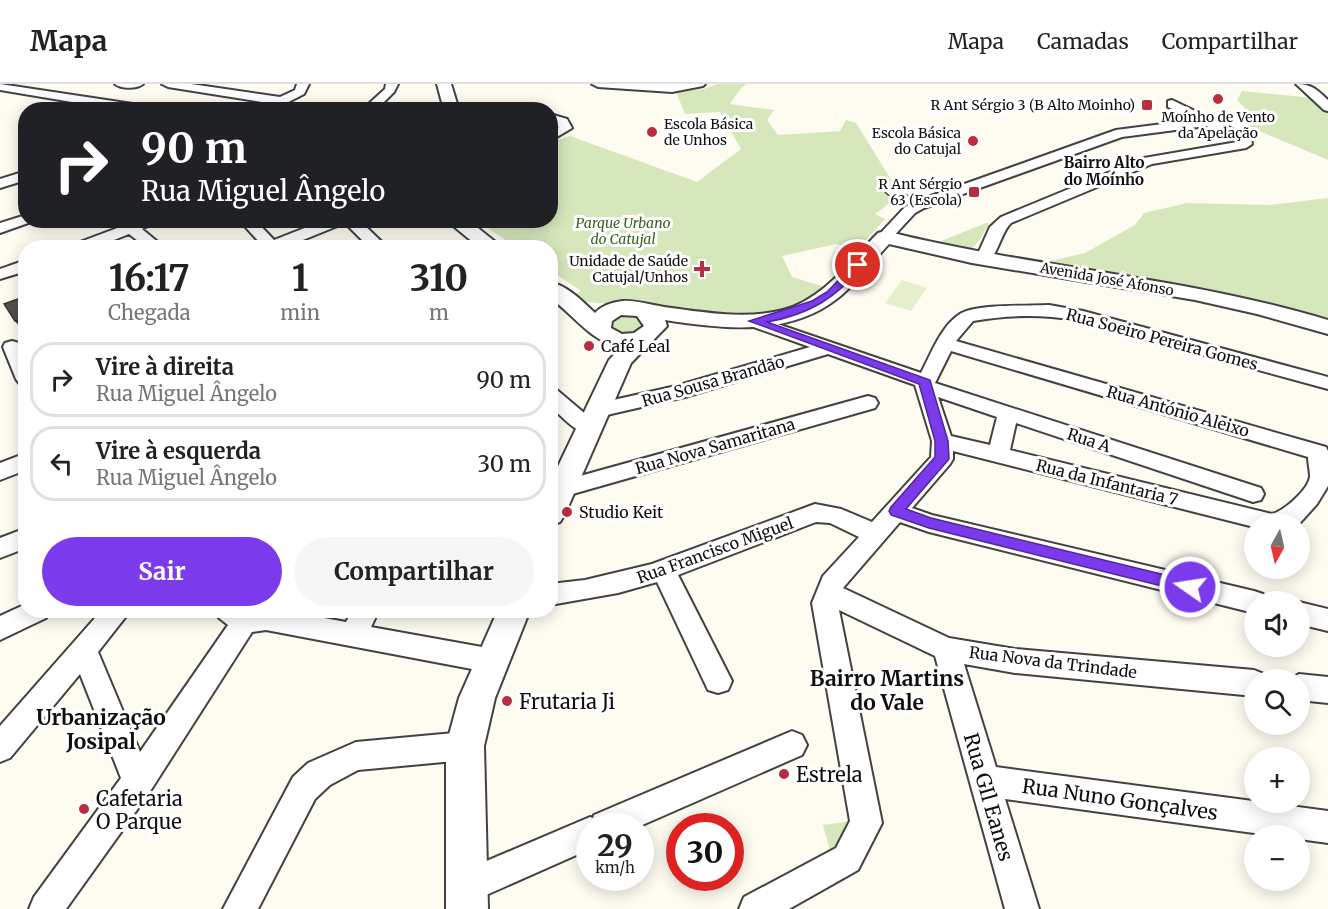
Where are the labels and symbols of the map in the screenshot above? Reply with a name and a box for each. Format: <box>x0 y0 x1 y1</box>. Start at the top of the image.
marker: Moínho de Vento da Apelação <box>1211 92 1225 106</box>
place label: R Ant Sérgio 3 (B Alto Moinho) <box>930 96 1135 114</box>
marker: R Ant Sérgio 3 (B Alto Moinho) <box>1140 98 1154 112</box>
place label: Moínho de Vento da Apelação <box>1161 108 1275 142</box>
place label: Escola Básica de Unhos <box>664 115 754 149</box>
place label: Escola Básica do Catujal <box>872 124 962 158</box>
marker: Escola Básica de Unhos <box>645 125 659 139</box>
marker: Escola Básica do Catujal <box>966 134 980 148</box>
district label: Bairro Alto do Moínho <box>1064 153 1144 189</box>
place label: R Ant Sérgio 63 (Escola) <box>878 175 962 209</box>
marker: R Ant Sérgio 63 (Escola) <box>967 185 981 199</box>
park label: Parque Urbano do Catujal <box>576 214 671 248</box>
pin <box>832 239 883 290</box>
place label: Unidade de Saúde Catujal/Unhos <box>569 252 688 286</box>
street label: Avenida José Afonso <box>1038 258 1175 300</box>
marker: Unidade de Saúde Catujal/Unhos <box>693 260 711 278</box>
street label: Rua Soeiro Pereira Gomes <box>1064 304 1260 374</box>
place label: Café Leal <box>601 336 670 356</box>
marker: Café Leal <box>582 339 596 353</box>
street label: Rua Sousa Brandão <box>639 351 787 411</box>
street label: Rua António Aleixo <box>1104 381 1252 441</box>
street label: Rua Nova Samaritana <box>633 413 798 478</box>
street label: Rua A <box>1065 424 1114 457</box>
street label: Rua da Infantaria 7 <box>1034 455 1180 509</box>
place label: Studio Keit <box>579 502 664 522</box>
marker: Studio Keit <box>560 505 574 519</box>
street label: Rua Francisco Miguel <box>634 512 796 588</box>
north arrow <box>1244 513 1310 579</box>
position arrow <box>1158 555 1222 619</box>
street label: Rua Nova da Trindade <box>968 642 1138 682</box>
district label: Bairro Martins do Vale <box>810 665 964 716</box>
place label: Frutaria Ji <box>519 689 615 714</box>
marker: Frutaria Ji <box>500 694 514 708</box>
district label: Urbanização Josipal <box>36 704 166 755</box>
street label: Rua GIl Eanes <box>959 730 1019 864</box>
place label: Estrela <box>796 762 863 787</box>
marker: Estrela <box>777 767 791 781</box>
street label: Rua Nuno Gonçalves <box>1021 773 1219 825</box>
place label: Cafetaria O Parque <box>96 786 183 834</box>
marker: Cafetaria O Parque <box>77 802 91 816</box>
speed limit sign: 30 <box>666 813 744 891</box>

